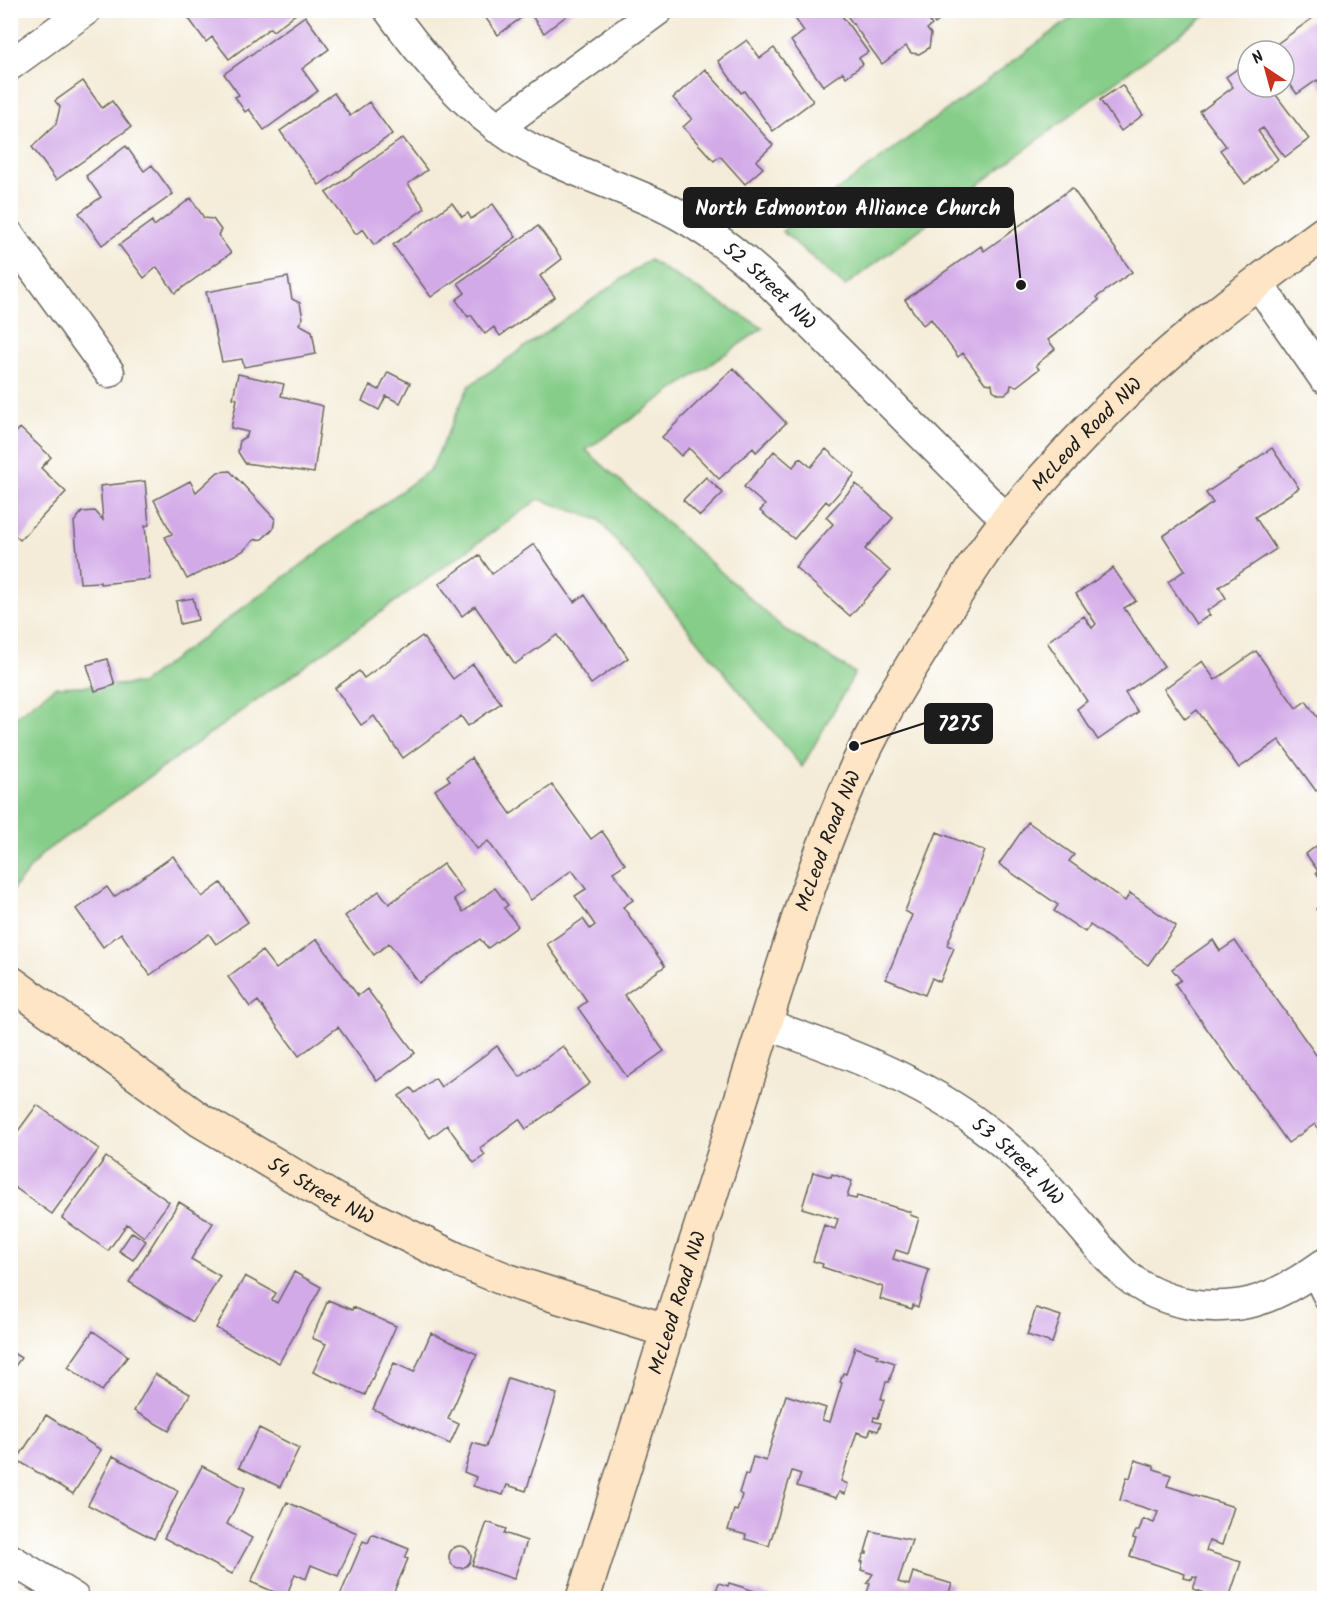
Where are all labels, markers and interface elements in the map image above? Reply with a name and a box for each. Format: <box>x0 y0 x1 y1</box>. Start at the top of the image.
north arrow <box>1236 39 1296 99</box>
text: N <box>1247 45 1270 71</box>
callout: North Edmonton Alliance Church <box>684 188 1013 227</box>
text: North Edmonton Alliance Church <box>695 193 1001 226</box>
street label: 52 Street NW <box>715 235 823 339</box>
street label: McLeod Road NW <box>1025 370 1151 500</box>
callout: 7275 <box>925 704 992 743</box>
text: 7275 <box>938 709 983 742</box>
street label: McLeod Road NW <box>788 766 871 916</box>
street label: 53 Street NW <box>964 1110 1071 1214</box>
street label: 54 Street NW <box>261 1149 379 1235</box>
street label: McLeod Road NW <box>641 1227 716 1379</box>

